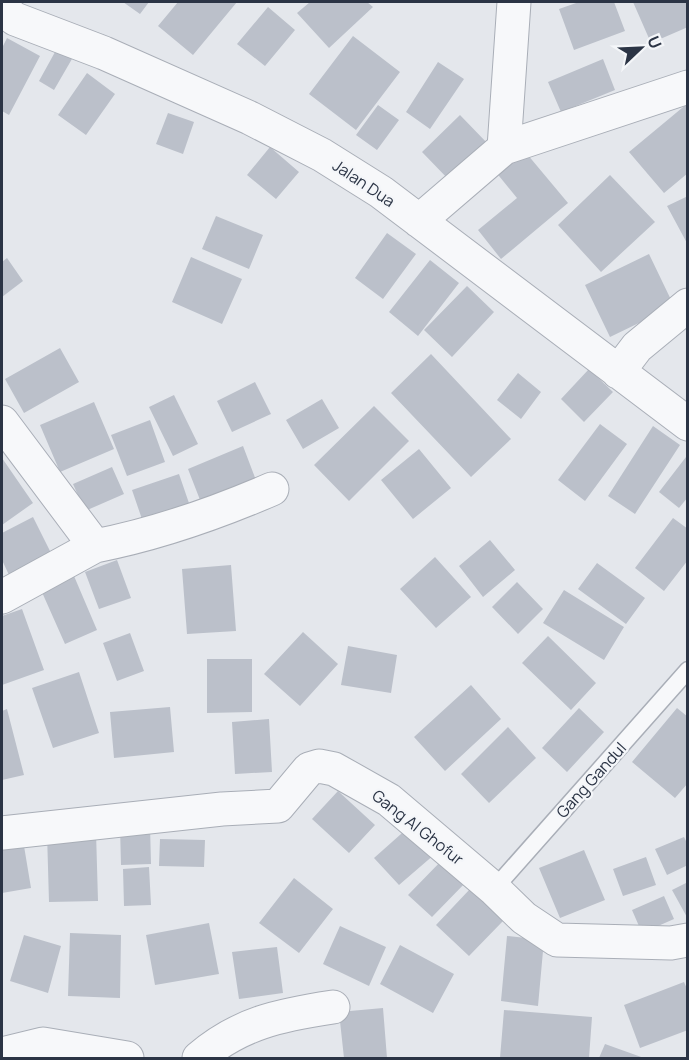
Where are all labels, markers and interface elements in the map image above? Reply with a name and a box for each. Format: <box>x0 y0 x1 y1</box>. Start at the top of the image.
north arrow <box>611 18 671 78</box>
text: U <box>642 33 667 52</box>
street label: Jalan Dua <box>329 154 399 212</box>
street label: Gang Gandul <box>551 737 631 823</box>
street label: Gang Al Ghofur <box>368 784 469 870</box>

